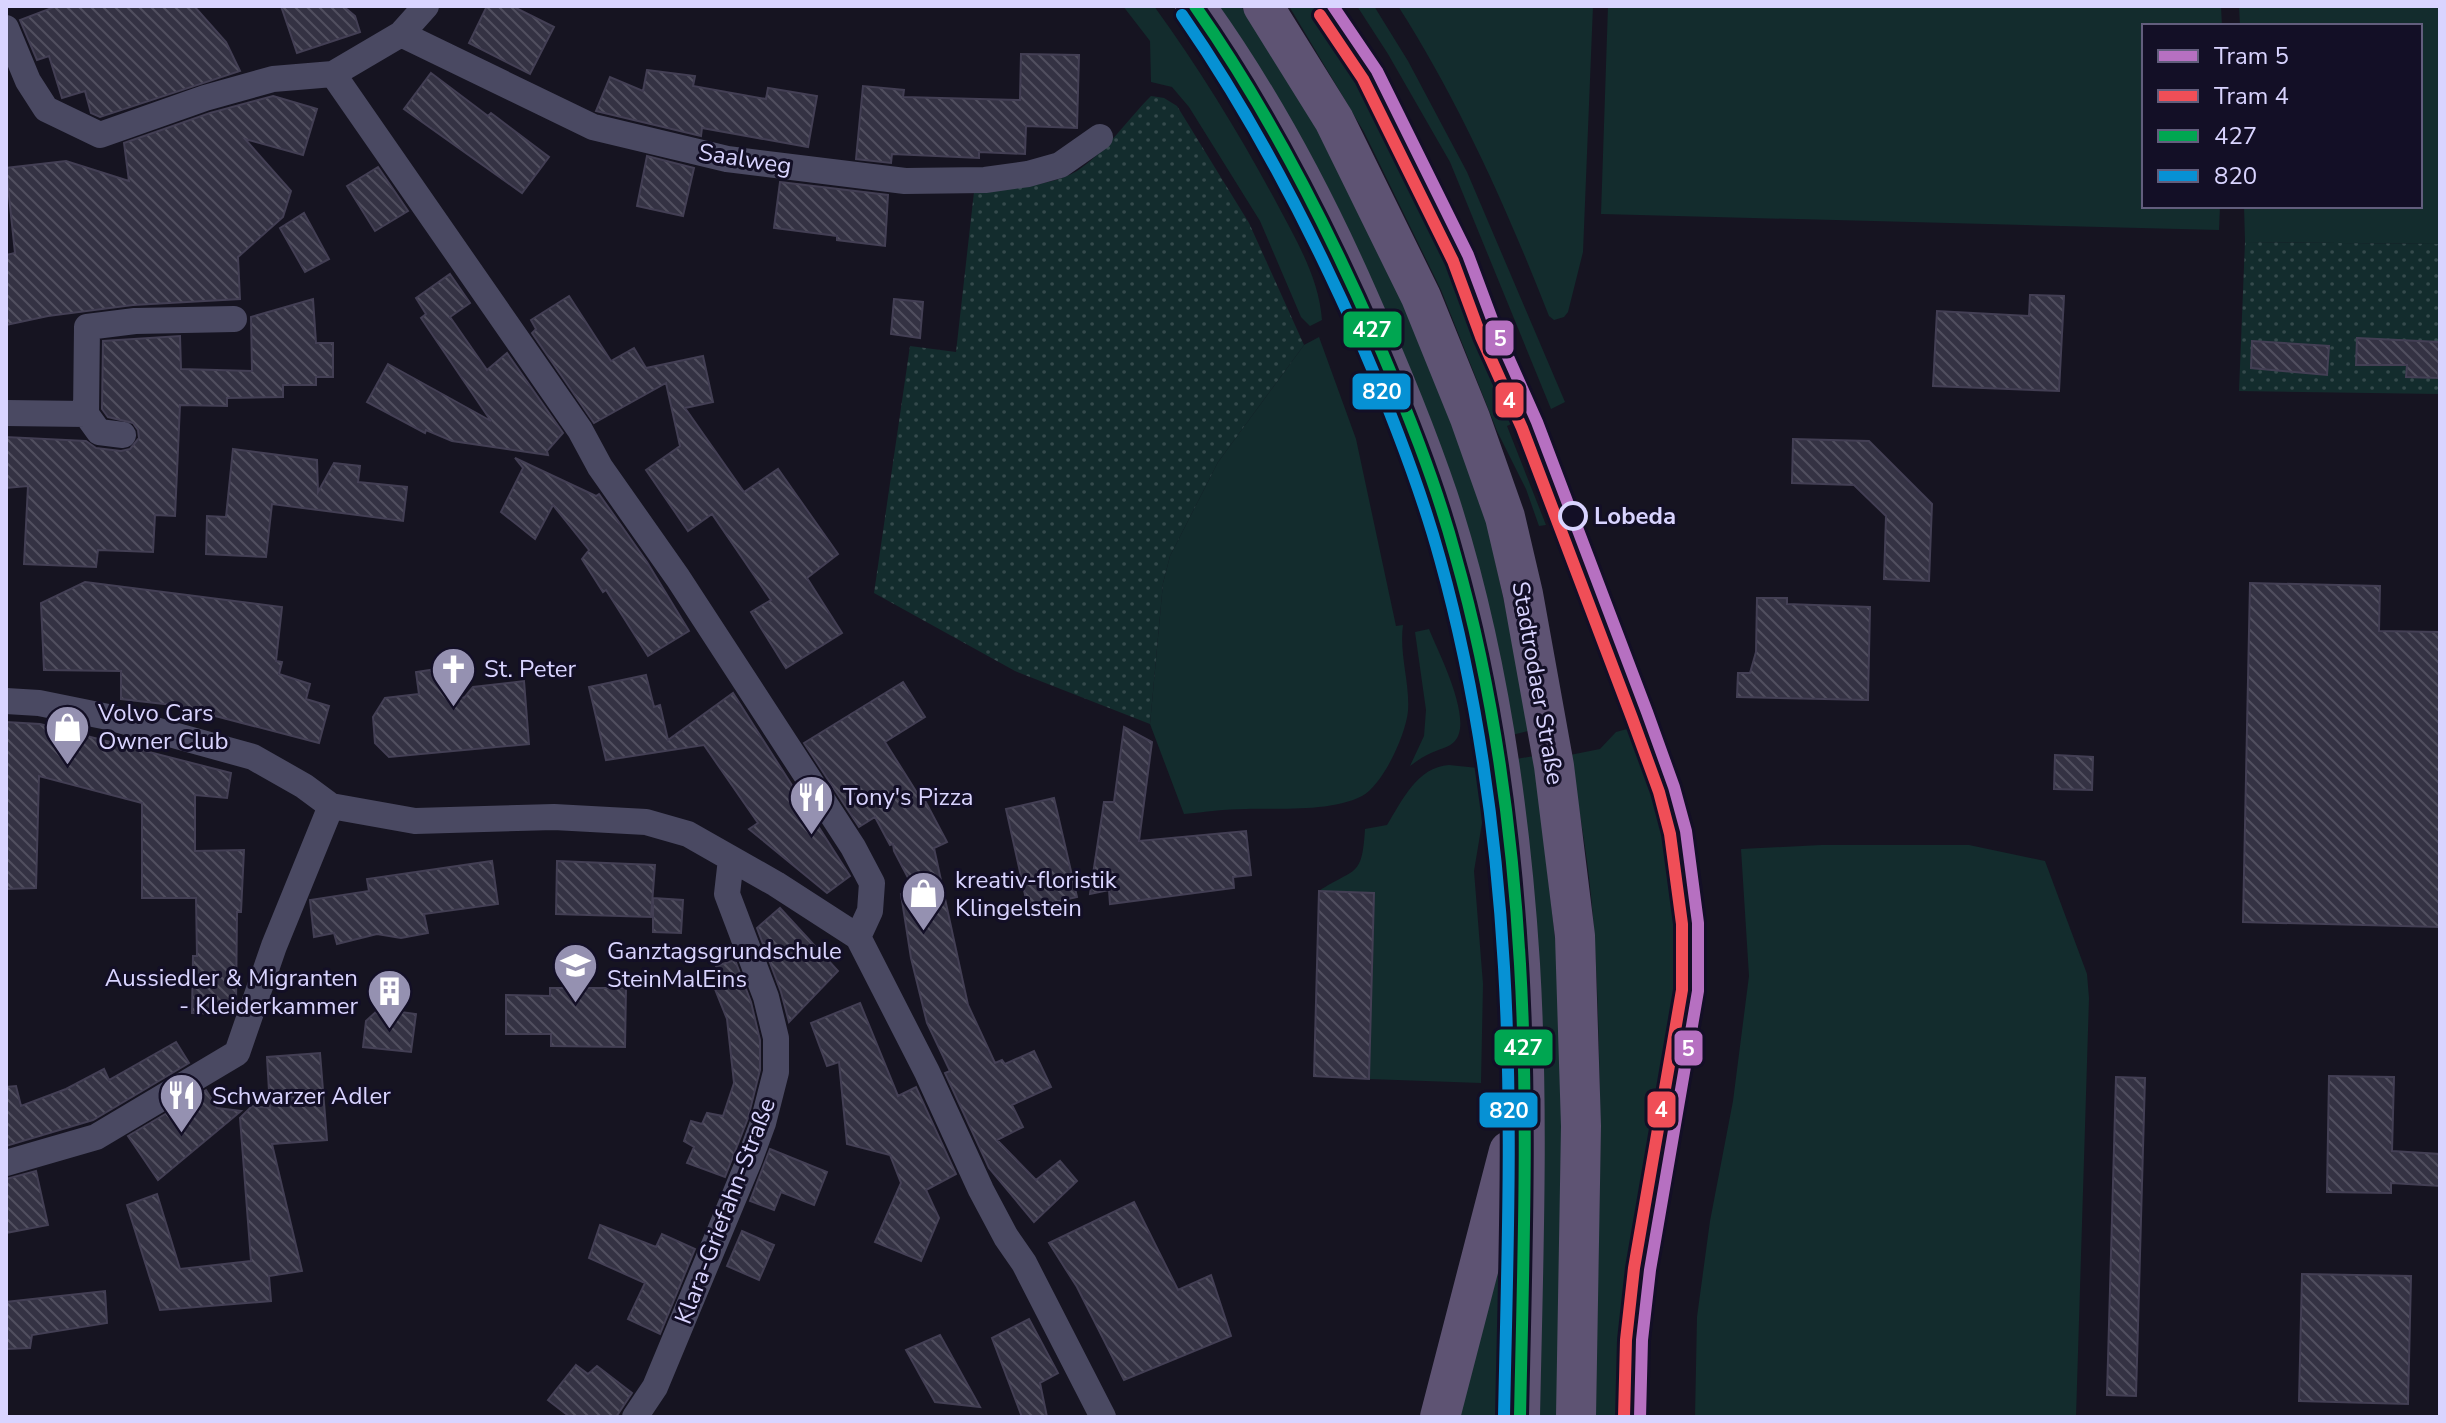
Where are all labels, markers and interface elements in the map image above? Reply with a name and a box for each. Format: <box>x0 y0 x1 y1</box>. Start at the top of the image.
legend <box>2142 24 2422 208</box>
text: Tram 5 <box>2214 40 2289 72</box>
text: Tram 4 <box>2214 80 2289 112</box>
text: 427 <box>2214 120 2257 152</box>
street label: Saalweg <box>696 136 794 182</box>
text: 820 <box>2214 160 2257 192</box>
line badge: 427 <box>1342 310 1403 349</box>
text: 427 <box>1352 315 1392 345</box>
line badge: 5 <box>1484 319 1515 357</box>
text: 5 <box>1493 324 1507 354</box>
line badge: 820 <box>1351 372 1412 411</box>
text: 820 <box>1362 377 1402 407</box>
line badge: 4 <box>1494 381 1525 419</box>
text: 4 <box>1502 386 1516 416</box>
place label: Lobeda <box>1594 500 1676 532</box>
marker: Lobeda <box>1559 502 1587 530</box>
street label: Stadtrodaer Straße <box>1504 579 1572 787</box>
church icon: St. Peter <box>429 645 477 708</box>
place label: St. Peter <box>484 653 577 685</box>
place label: Volvo Cars Owner Club <box>97 697 228 757</box>
shop icon: Volvo Cars Owner Club <box>43 703 91 766</box>
restaurant icon: Tony's Pizza <box>788 773 836 836</box>
place label: Tony's Pizza <box>843 781 973 813</box>
place label: kreativ-floristik Klingelstein <box>955 864 1118 924</box>
shop icon: kreativ-floristik Klingelstein <box>900 870 948 933</box>
place label: Ganztagsgrundschule SteinMalEins <box>607 935 842 995</box>
school or university icon: Ganztagsgrundschule SteinMalEins <box>552 941 600 1004</box>
place label: Aussiedler & Migranten - Kleiderkammer <box>105 962 358 1022</box>
building icon: Aussiedler & Migranten - Kleiderkammer <box>365 968 413 1031</box>
line badge: 427 <box>1493 1028 1554 1067</box>
line badge: 5 <box>1673 1029 1704 1067</box>
text: 427 <box>1503 1033 1543 1063</box>
text: 5 <box>1681 1034 1695 1064</box>
restaurant icon: Schwarzer Adler <box>157 1072 205 1135</box>
place label: Schwarzer Adler <box>212 1080 391 1112</box>
line badge: 4 <box>1646 1090 1677 1129</box>
line badge: 820 <box>1478 1091 1539 1129</box>
street label: Klara-Griefahn-Straße <box>667 1093 783 1329</box>
text: 4 <box>1654 1095 1668 1125</box>
text: 820 <box>1489 1096 1529 1126</box>

